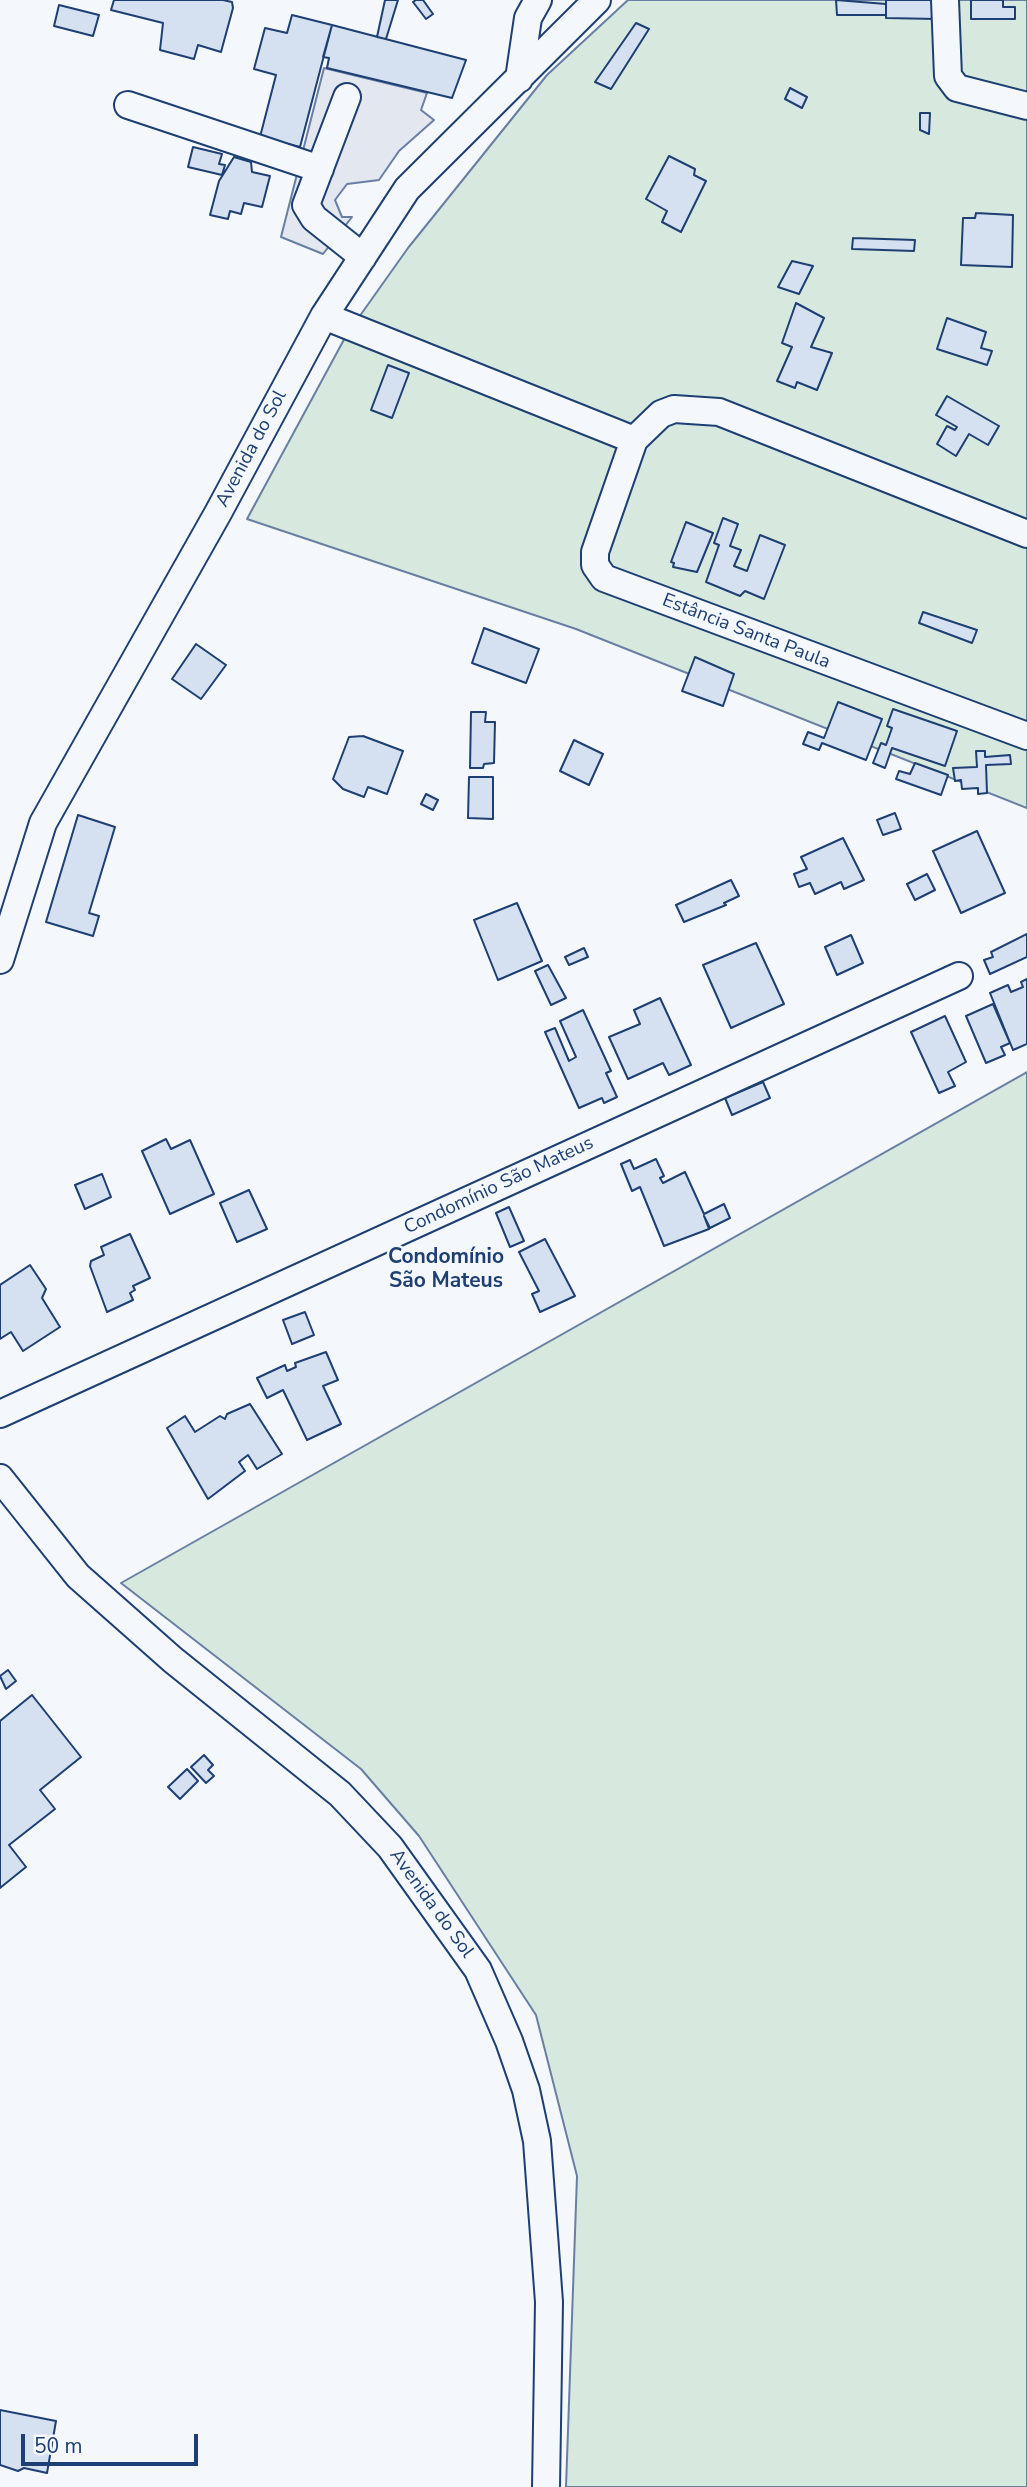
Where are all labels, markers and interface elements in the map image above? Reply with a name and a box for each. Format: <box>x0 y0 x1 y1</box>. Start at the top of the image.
street label: Avenida do Sol <box>212 387 292 511</box>
street label: Estância Santa Paula <box>659 590 833 674</box>
street label: Condomínio São Mateus <box>401 1132 597 1240</box>
district label: Condomínio São Mateus <box>388 1245 504 1295</box>
street label: Avenida do Sol <box>384 1845 478 1963</box>
scale bar <box>24 2420 201 2464</box>
text: 50 m <box>34 2432 83 2460</box>

